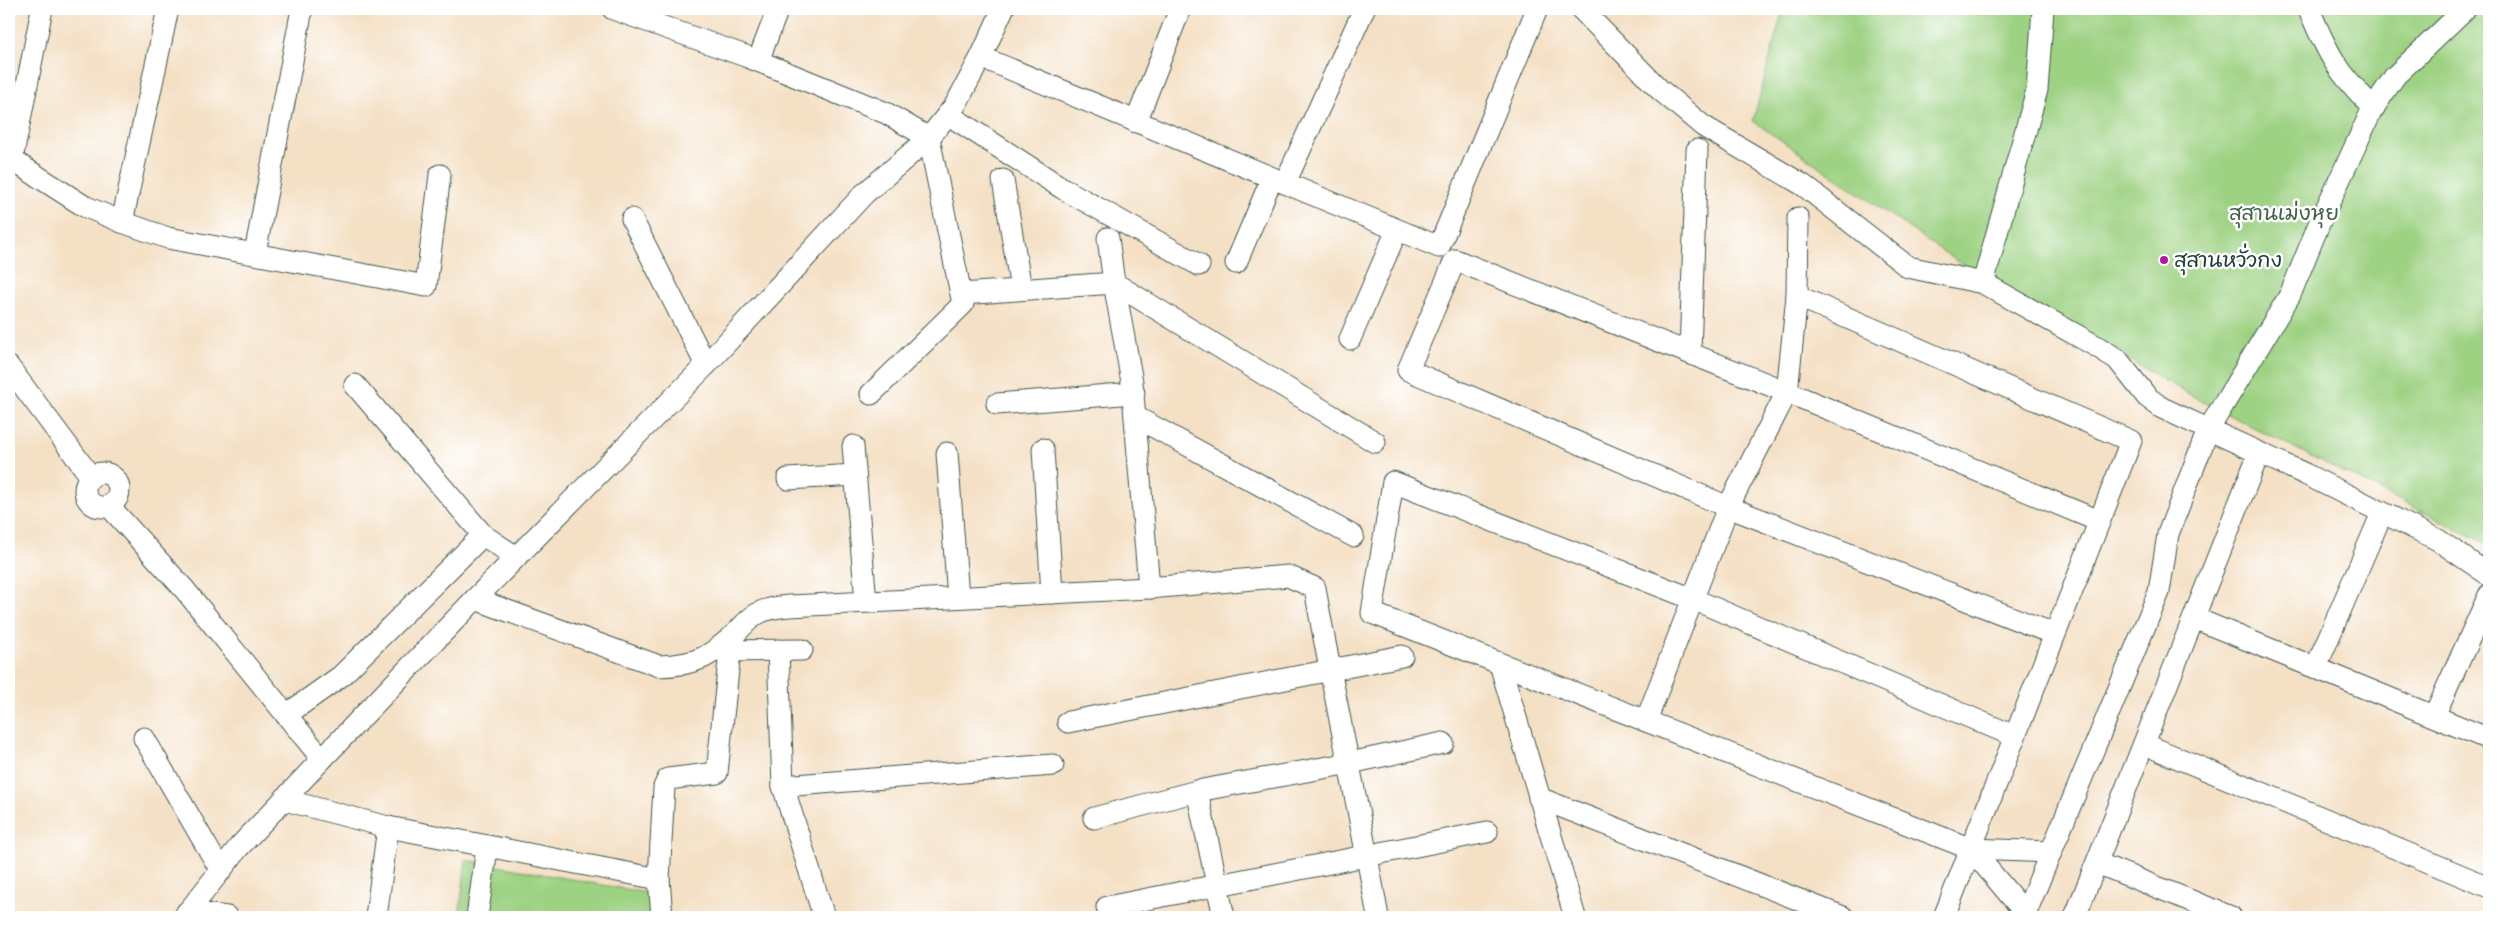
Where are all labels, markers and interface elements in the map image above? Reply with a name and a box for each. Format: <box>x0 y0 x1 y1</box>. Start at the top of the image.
park label: สุสานเม่งหุย <box>2229 200 2339 229</box>
place label: สุสานหวั่วกง <box>2174 243 2282 276</box>
marker: สุสานหวั่วกง <box>2158 254 2170 266</box>

